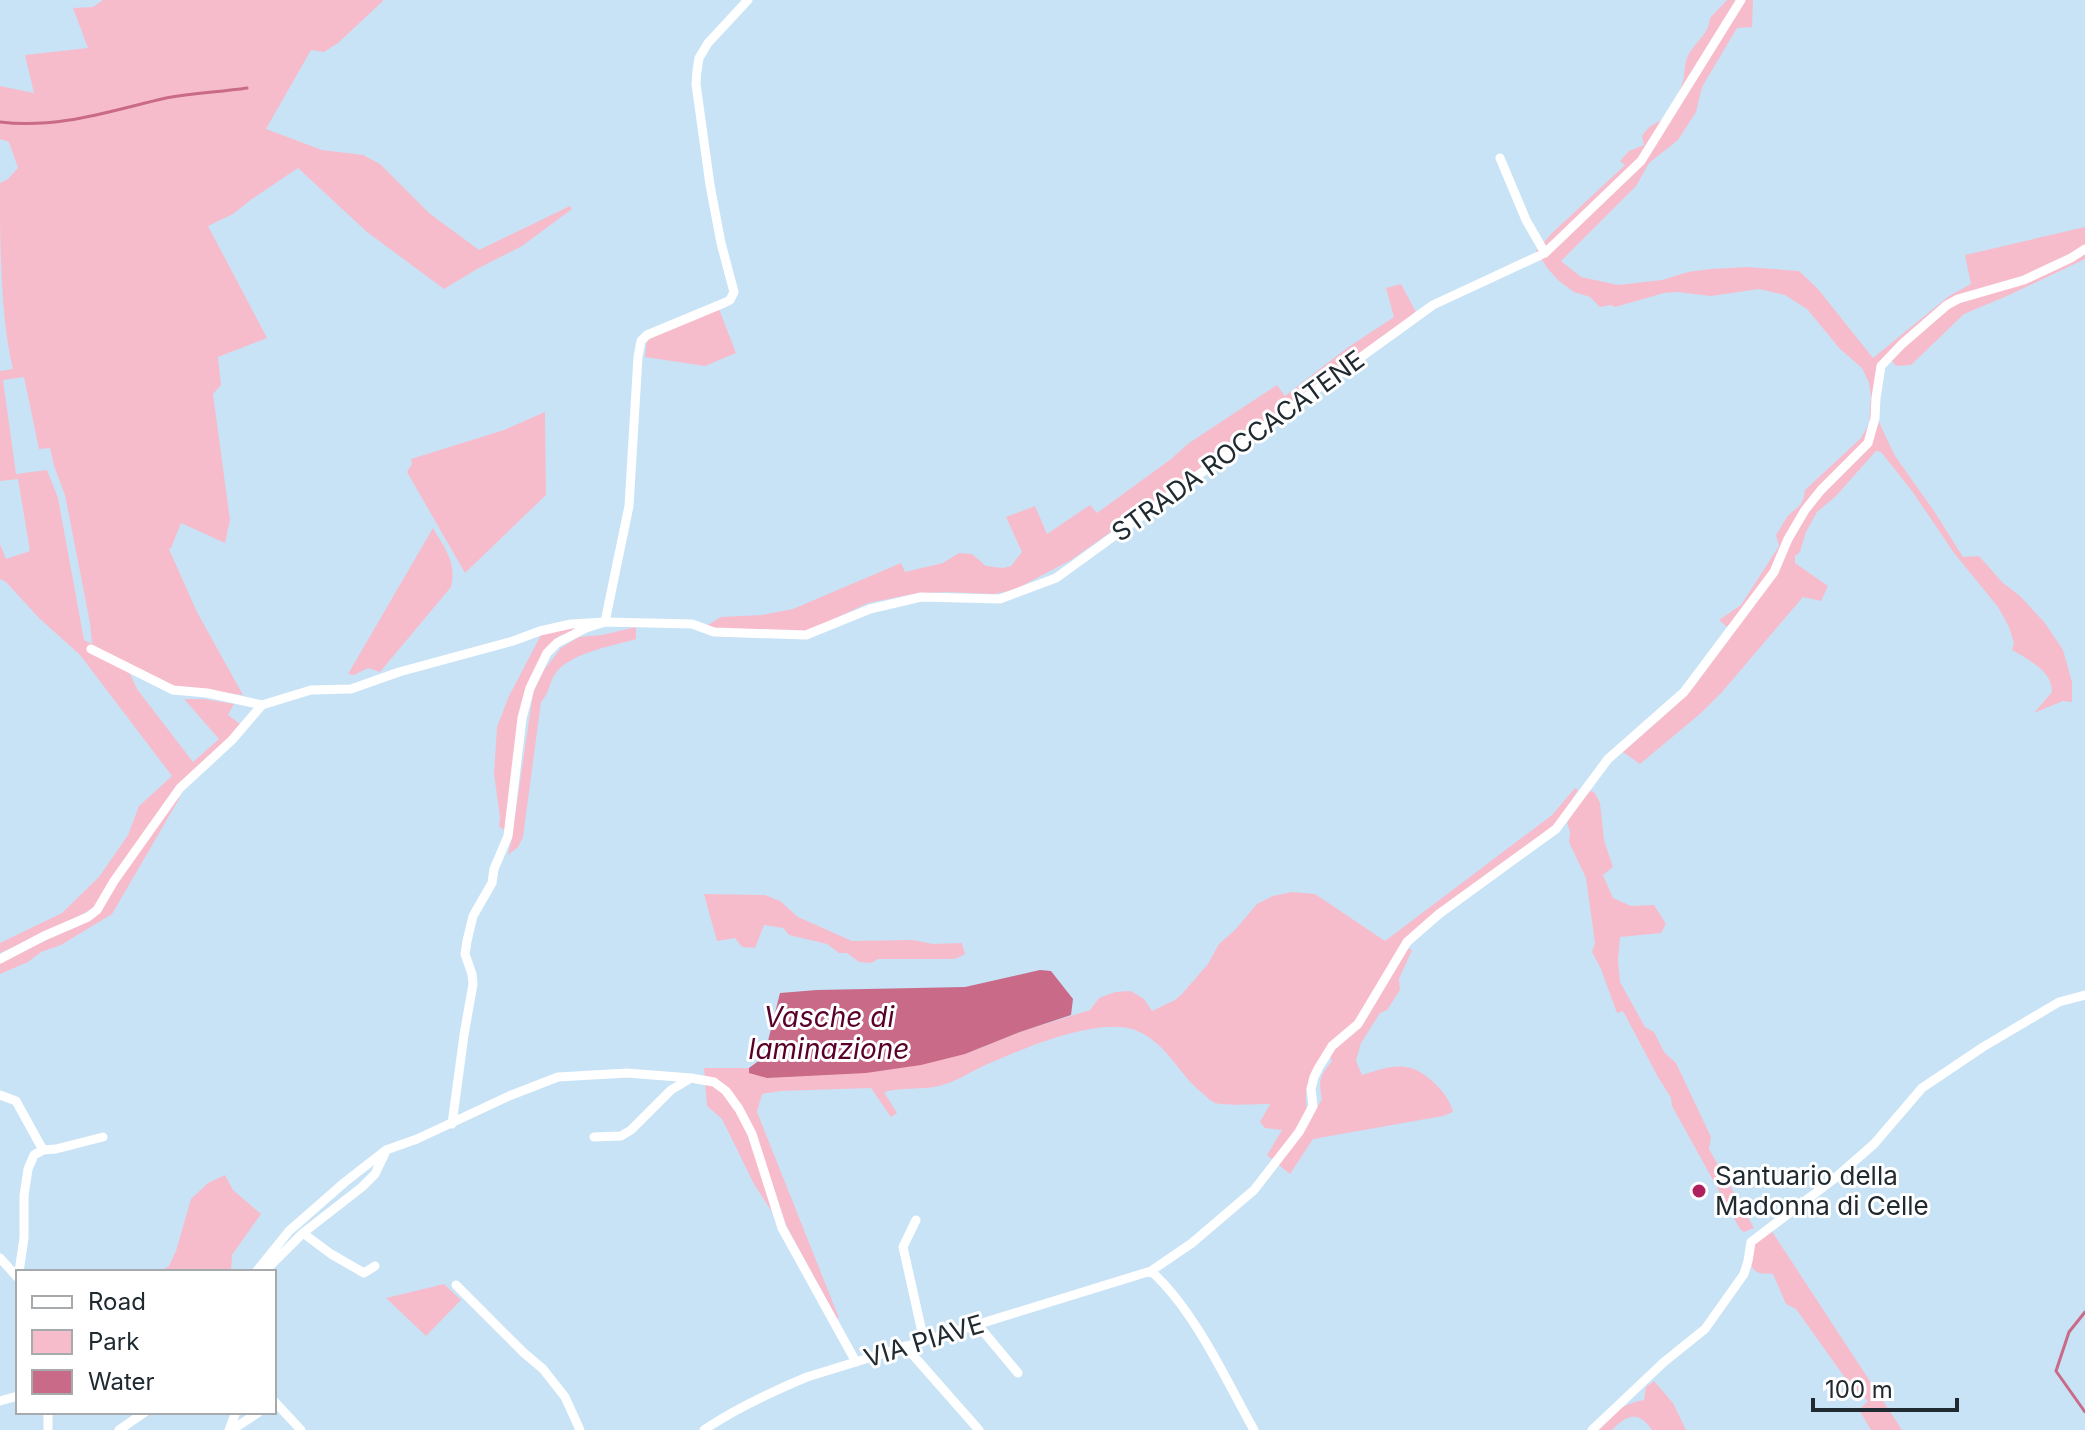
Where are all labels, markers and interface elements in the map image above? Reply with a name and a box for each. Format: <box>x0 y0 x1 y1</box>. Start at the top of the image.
street label: STRADA ROCCACATENE <box>1106 344 1370 548</box>
water label: Vasche di laminazione <box>749 1000 909 1066</box>
place label: Santuario della Madonna di Celle <box>1715 1160 1929 1221</box>
marker: Santuario della Madonna di Celle <box>1690 1182 1708 1200</box>
legend <box>16 1270 276 1414</box>
text: Road <box>88 1287 146 1316</box>
street label: VIA PIAVE <box>860 1308 987 1373</box>
text: Park <box>88 1327 139 1356</box>
scale bar <box>1813 1362 1957 1412</box>
text: Water <box>88 1367 155 1396</box>
text: 100 m <box>1825 1375 1893 1404</box>

